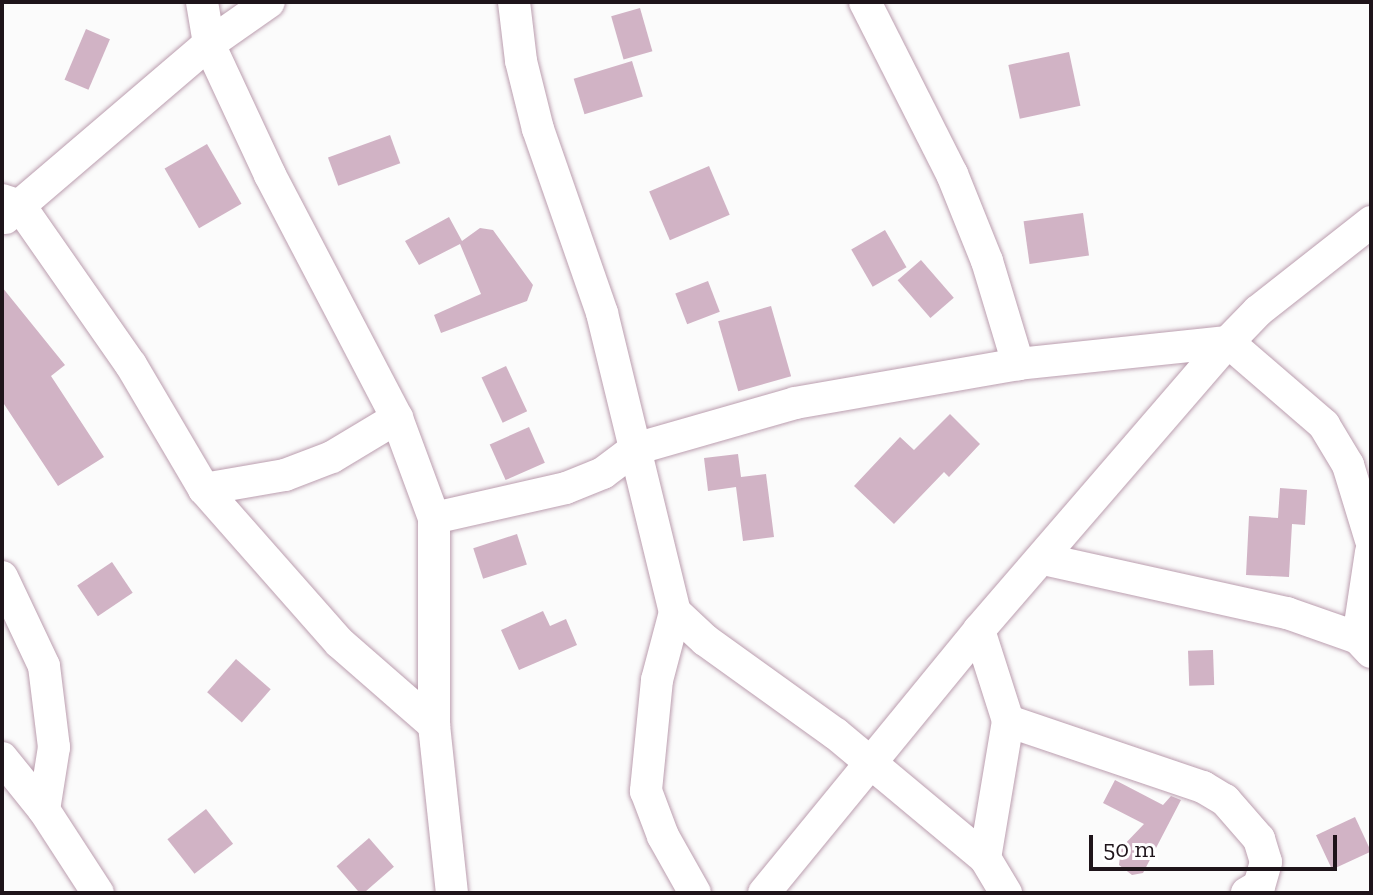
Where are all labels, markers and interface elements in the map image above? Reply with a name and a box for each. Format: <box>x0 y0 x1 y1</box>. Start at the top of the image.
scale bar <box>1093 819 1341 869</box>
text: 50 m <box>1103 834 1155 863</box>

